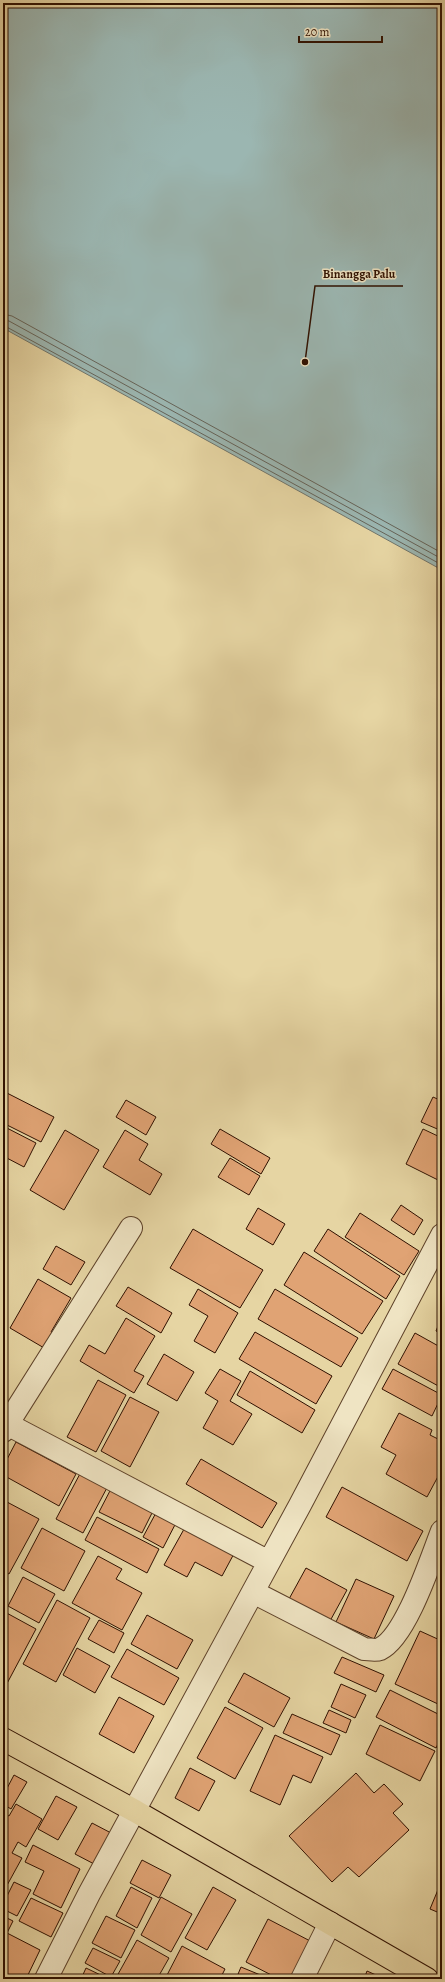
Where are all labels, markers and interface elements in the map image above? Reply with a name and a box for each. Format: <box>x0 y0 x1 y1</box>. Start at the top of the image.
scale bar <box>299 18 382 44</box>
text: 20 m <box>305 24 329 40</box>
callout: Binangga Palu <box>315 262 403 286</box>
text: Binangga Palu <box>323 266 396 282</box>

